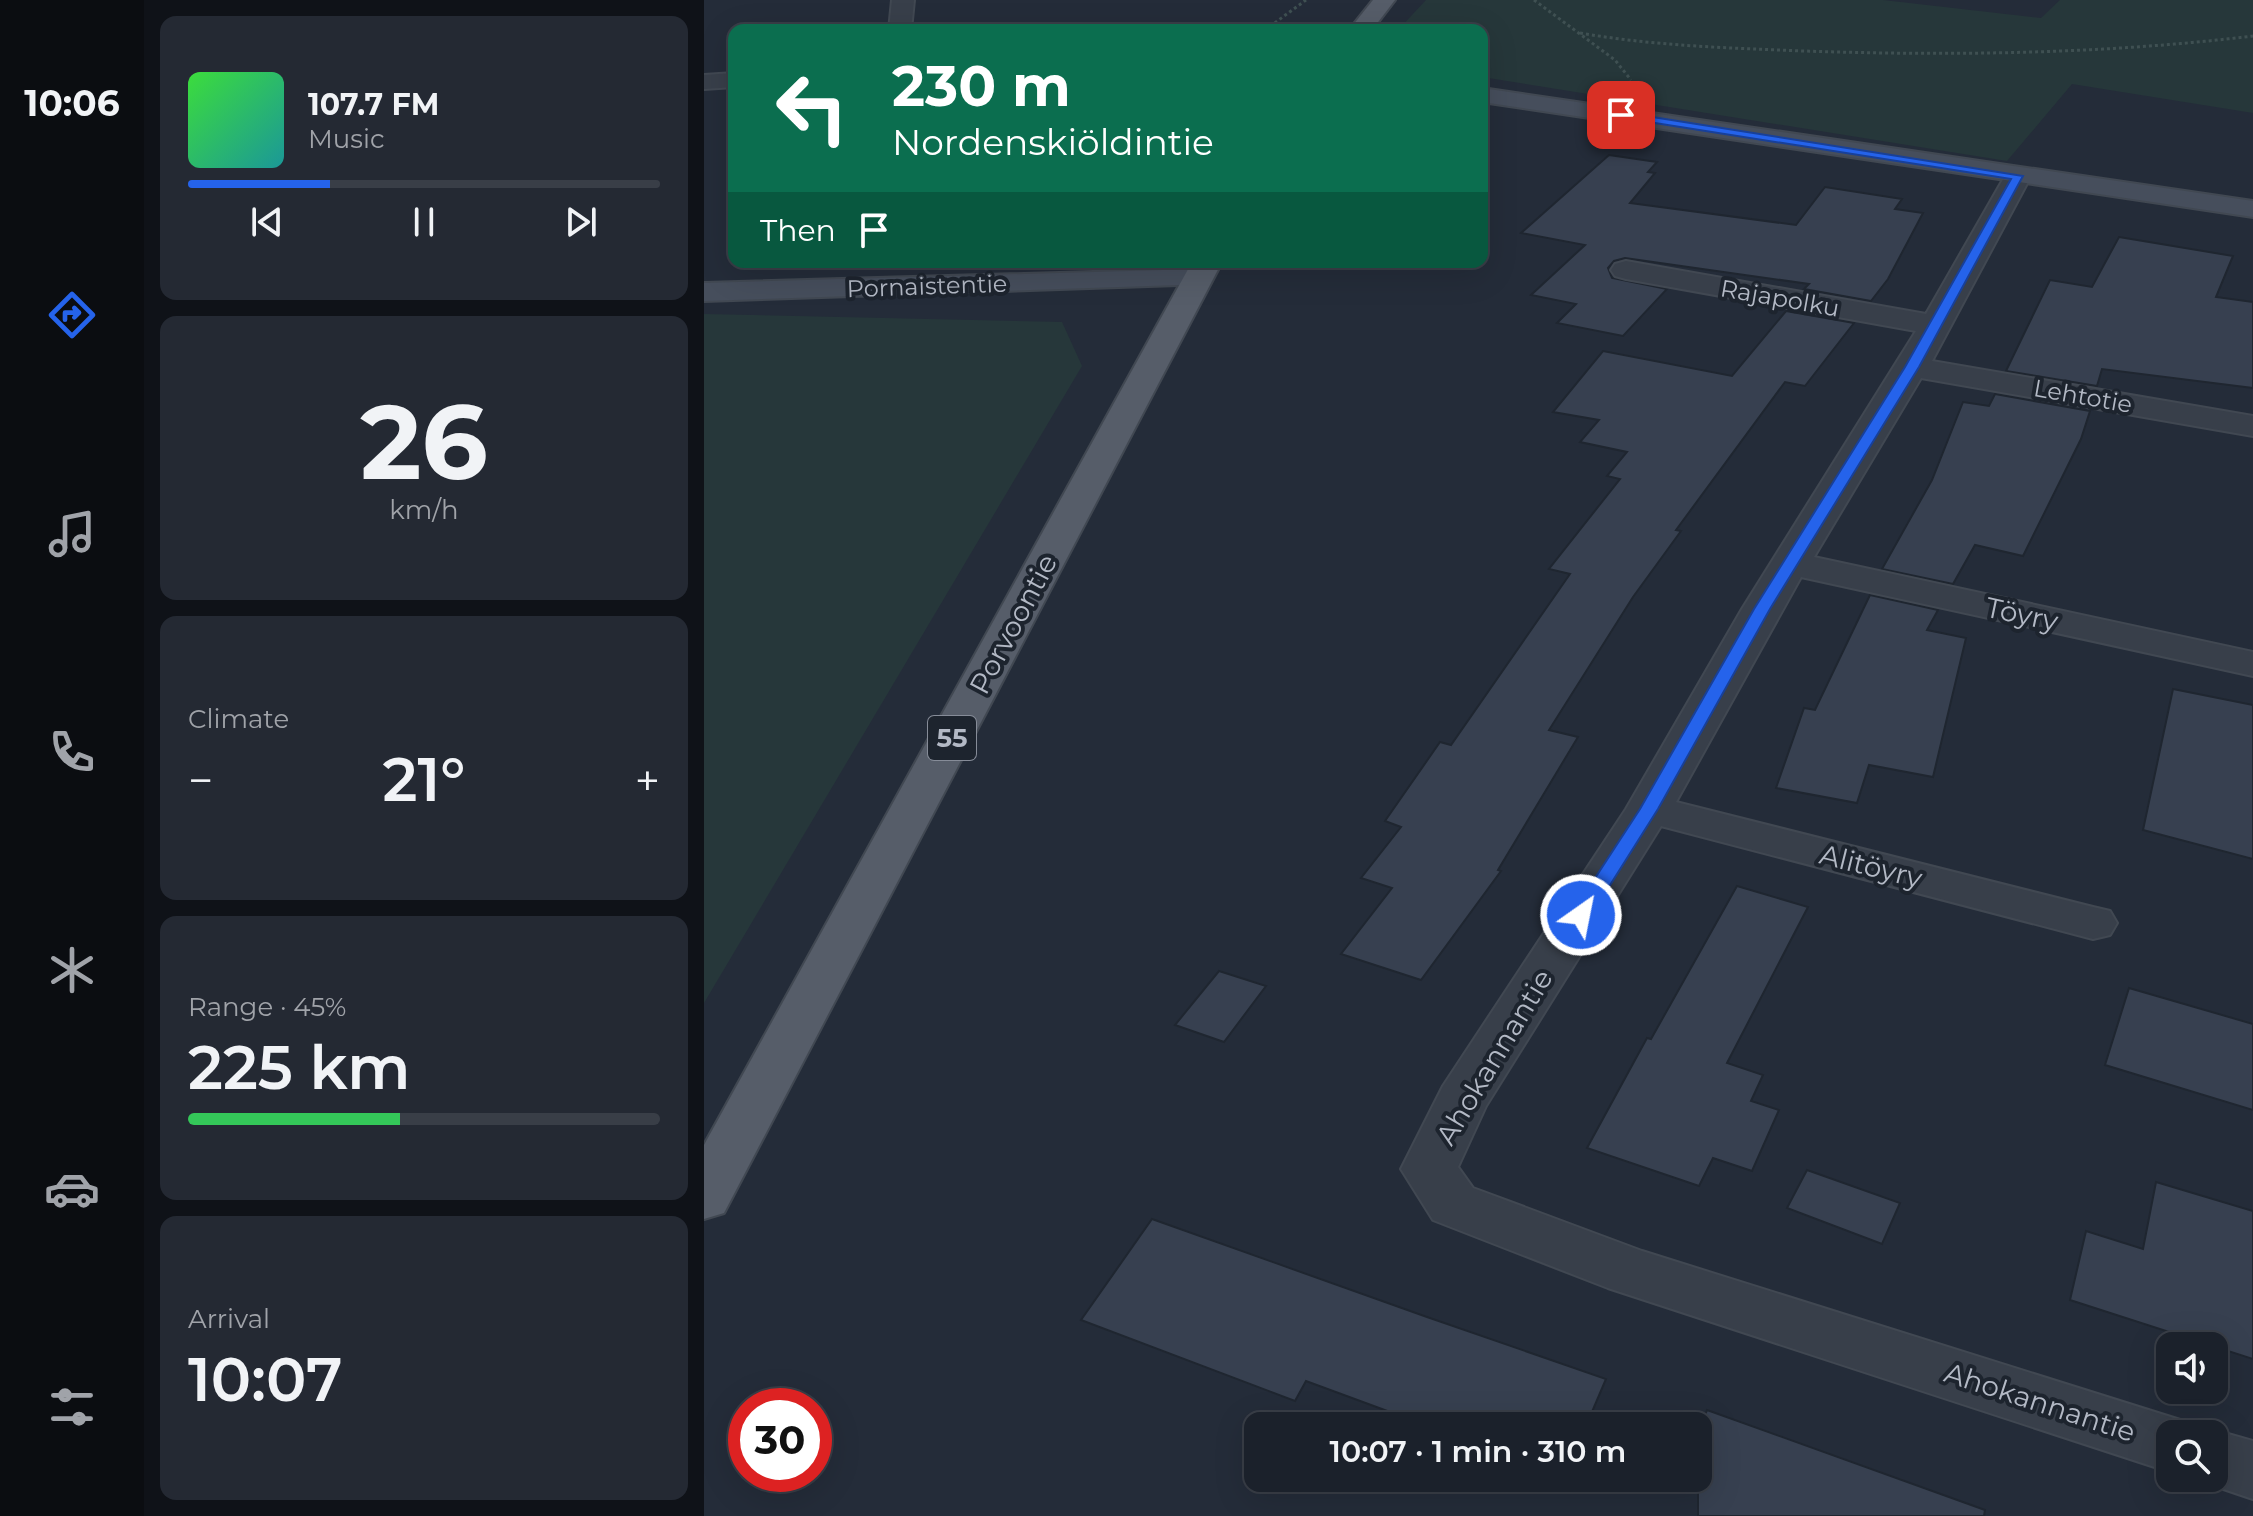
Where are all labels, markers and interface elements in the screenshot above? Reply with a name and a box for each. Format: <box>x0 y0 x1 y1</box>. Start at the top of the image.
text: 230 m <box>892 52 1071 120</box>
icon: left <box>760 56 864 160</box>
text: 10:06 <box>24 81 120 125</box>
pin <box>1587 81 1655 149</box>
text: 107.7 FM <box>308 86 439 123</box>
icon: arrive <box>1599 93 1643 137</box>
text: Nordenskiöldintie <box>892 120 1214 164</box>
text: Music <box>308 123 385 155</box>
icon: previous <box>245 200 289 244</box>
icon: pause <box>402 200 446 244</box>
icon: next <box>559 200 603 244</box>
icon: arrive <box>852 208 896 252</box>
text: Then <box>760 212 836 249</box>
street label: Pornaistentie <box>846 269 1008 303</box>
street label: Rajapolku <box>1718 273 1842 323</box>
icon: directions <box>44 287 100 343</box>
street label: Lehtotie <box>2031 373 2135 419</box>
text: 26 <box>360 378 488 505</box>
text: km/h <box>389 494 459 526</box>
icon: music <box>44 506 100 562</box>
street label: Porvoontie <box>962 548 1064 700</box>
street label: Töyry <box>1983 590 2062 638</box>
text: Climate <box>188 703 289 735</box>
road number: 55 <box>928 716 976 760</box>
icon: phone <box>44 724 100 780</box>
text: 21° <box>383 743 465 816</box>
text: − <box>188 753 213 807</box>
text: + <box>635 753 660 807</box>
street label: Alitöyry <box>1816 837 1926 895</box>
position arrow <box>1539 873 1623 957</box>
icon: climate <box>44 942 100 998</box>
street label: Ahokannantie <box>1428 963 1560 1151</box>
text: Range · 45% <box>188 991 346 1023</box>
text: 225 km <box>188 1031 410 1104</box>
icon: car <box>44 1161 100 1217</box>
text: Arrival <box>188 1303 270 1335</box>
map controls <box>2156 1332 2228 1492</box>
button: sound <box>2156 1332 2228 1404</box>
text: 10:07 <box>188 1343 342 1416</box>
street label: Ahokannantie <box>1940 1355 2140 1449</box>
icon: filters <box>44 1379 100 1435</box>
speed limit sign: 30 <box>728 1388 832 1492</box>
button: search <box>2156 1420 2228 1492</box>
text: 10:07 · 1 min · 310 m <box>1330 1433 1626 1470</box>

